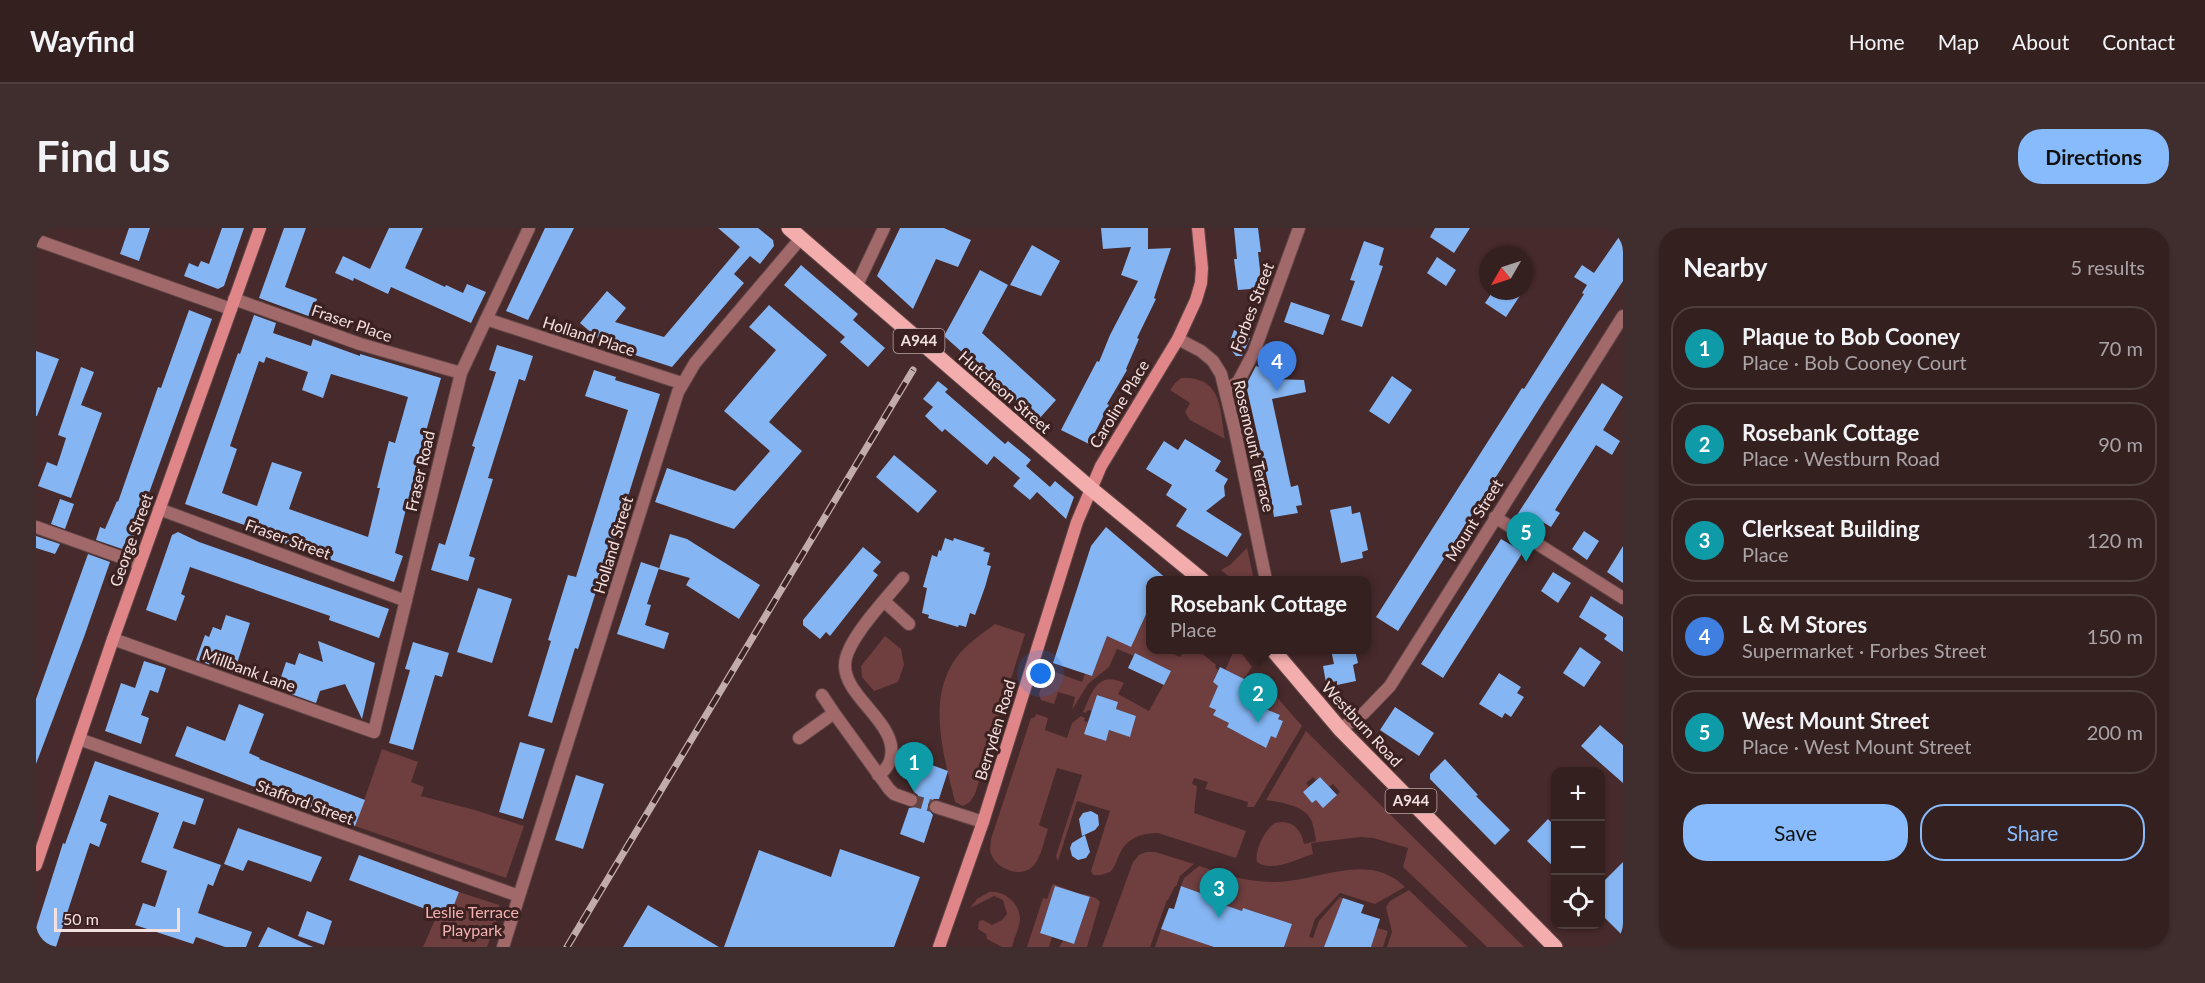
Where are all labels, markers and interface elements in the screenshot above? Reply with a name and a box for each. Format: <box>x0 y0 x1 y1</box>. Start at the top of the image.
text: Wayfind <box>30 24 135 58</box>
text: Home <box>1849 29 1905 54</box>
text: Map <box>1938 29 1979 54</box>
text: About <box>2012 29 2069 54</box>
text: Contact <box>2102 29 2175 54</box>
button: Directions <box>2018 129 2169 184</box>
text: Find us <box>36 131 170 181</box>
north arrow <box>1479 246 1533 300</box>
text: Nearby <box>1683 251 1768 283</box>
text: 5 results <box>2070 255 2145 279</box>
street label: Forbes Street <box>1226 259 1277 354</box>
street label: Fraser Place <box>309 300 395 345</box>
street label: Holland Place <box>541 312 638 359</box>
text: Plaque to Bob Cooney <box>1742 323 1960 350</box>
road number: A944 <box>894 329 944 353</box>
text: 1 <box>1699 336 1710 360</box>
text: 70 m <box>2098 336 2143 360</box>
pin: 4 <box>1258 342 1296 391</box>
street label: Hutcheon Street <box>955 346 1056 437</box>
text: Place · Bob Cooney Court <box>1742 350 1967 374</box>
street label: Caroline Place <box>1085 356 1152 451</box>
street label: Rosemount Terrace <box>1230 378 1279 514</box>
text: Rosebank Cottage <box>1742 419 1919 446</box>
street label: Fraser Road <box>401 429 438 513</box>
text: 2 <box>1699 432 1710 456</box>
text: 90 m <box>2098 432 2143 456</box>
text: Place · Westburn Road <box>1742 446 1940 470</box>
street label: Mount Street <box>1441 475 1507 564</box>
street label: George Street <box>105 490 156 589</box>
street label: Holland Street <box>589 494 636 596</box>
pin: 5 <box>1506 512 1546 562</box>
street label: Fraser Street <box>243 514 334 563</box>
text: Clerkseat Building <box>1742 515 1920 542</box>
text: 3 <box>1699 528 1710 552</box>
text: 120 m <box>2087 528 2143 552</box>
text: Place <box>1742 542 1789 566</box>
popup <box>1146 576 1371 654</box>
text: Rosebank Cottage <box>1170 590 1347 617</box>
text: L & M Stores <box>1742 611 1867 638</box>
text: Place <box>1170 617 1216 641</box>
text: 4 <box>1699 624 1710 648</box>
text: 150 m <box>2087 624 2143 648</box>
text: Supermarket · Forbes Street <box>1742 638 1986 662</box>
street label: Millbank Lane <box>200 644 298 695</box>
your location <box>1026 659 1055 688</box>
pin: 2 <box>1238 674 1278 723</box>
street label: Berryden Road <box>970 677 1019 782</box>
street label: Westburn Road <box>1318 677 1406 770</box>
text: West Mount Street <box>1742 707 1929 734</box>
text: 5 <box>1699 720 1710 744</box>
text: 200 m <box>2087 720 2143 744</box>
text: Place · West Mount Street <box>1742 734 1972 758</box>
pin: 1 <box>894 742 934 792</box>
map controls <box>1551 767 1605 929</box>
button: + <box>1551 767 1605 821</box>
street label: Stafford Street <box>254 775 357 828</box>
road number: A944 <box>1386 789 1436 813</box>
button: Save <box>1683 804 1908 861</box>
button: Share <box>1920 804 2145 861</box>
button: − <box>1551 821 1605 875</box>
pin: 3 <box>1200 868 1238 918</box>
button: locate <box>1551 875 1605 929</box>
park label: Leslie Terrace Playpark <box>425 902 519 939</box>
scale bar <box>54 905 180 932</box>
text: 50 m <box>63 909 99 928</box>

